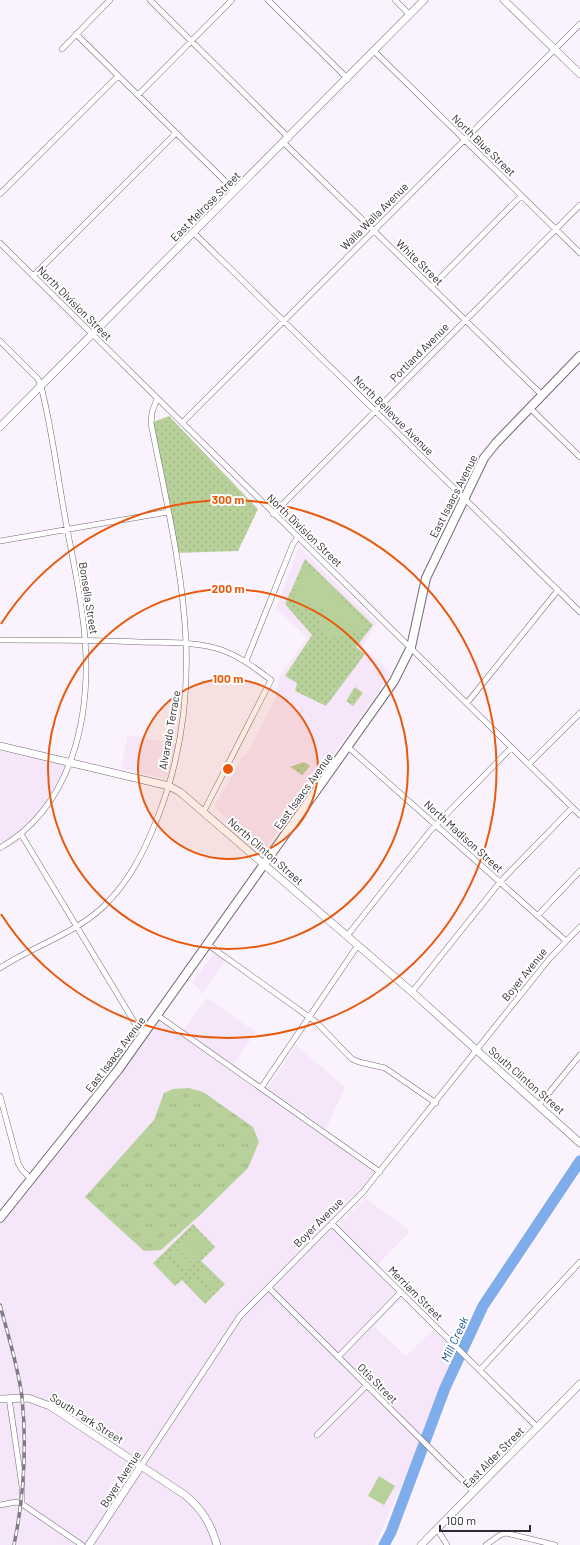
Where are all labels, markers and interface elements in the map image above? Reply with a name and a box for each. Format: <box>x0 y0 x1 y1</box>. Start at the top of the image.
street label: North Blue Street <box>450 111 518 179</box>
street label: East Melrose Street <box>167 168 243 244</box>
street label: Walla Walla Avenue <box>338 179 411 252</box>
street label: White Street <box>394 236 446 288</box>
street label: North Division Street <box>35 263 115 343</box>
street label: Portland Avenue <box>387 320 451 384</box>
street label: North Bellevue Avenue <box>351 372 437 458</box>
street label: East Isaacs Avenue <box>426 452 480 540</box>
street label: North Division Street <box>265 491 345 569</box>
text: 300 m <box>212 492 244 506</box>
street label: Bonsella Street <box>77 561 101 635</box>
text: 200 m <box>212 581 244 595</box>
text: 100 m <box>213 671 243 685</box>
street label: Alvarado Terrace <box>156 689 182 771</box>
street label: East Isaacs Avenue <box>271 750 335 832</box>
centre of rings <box>221 762 235 776</box>
street label: North Madison Street <box>422 797 506 875</box>
street label: North Clinton Street <box>226 815 306 887</box>
street label: Boyer Avenue <box>499 945 549 1003</box>
street label: East Isaacs Avenue <box>82 1014 148 1094</box>
street label: South Clinton Street <box>486 1043 568 1117</box>
street label: Boyer Avenue <box>291 1194 346 1249</box>
street label: Merriam Street <box>386 1263 446 1323</box>
water label: Mill Creek <box>437 1314 471 1364</box>
street label: Otis Street <box>355 1360 401 1406</box>
street label: South Park Street <box>48 1390 126 1446</box>
street label: East Alder Street <box>460 1424 526 1490</box>
street label: Boyer Avenue <box>97 1448 143 1510</box>
scale bar <box>440 1507 530 1533</box>
text: 100 m <box>446 1513 476 1527</box>

